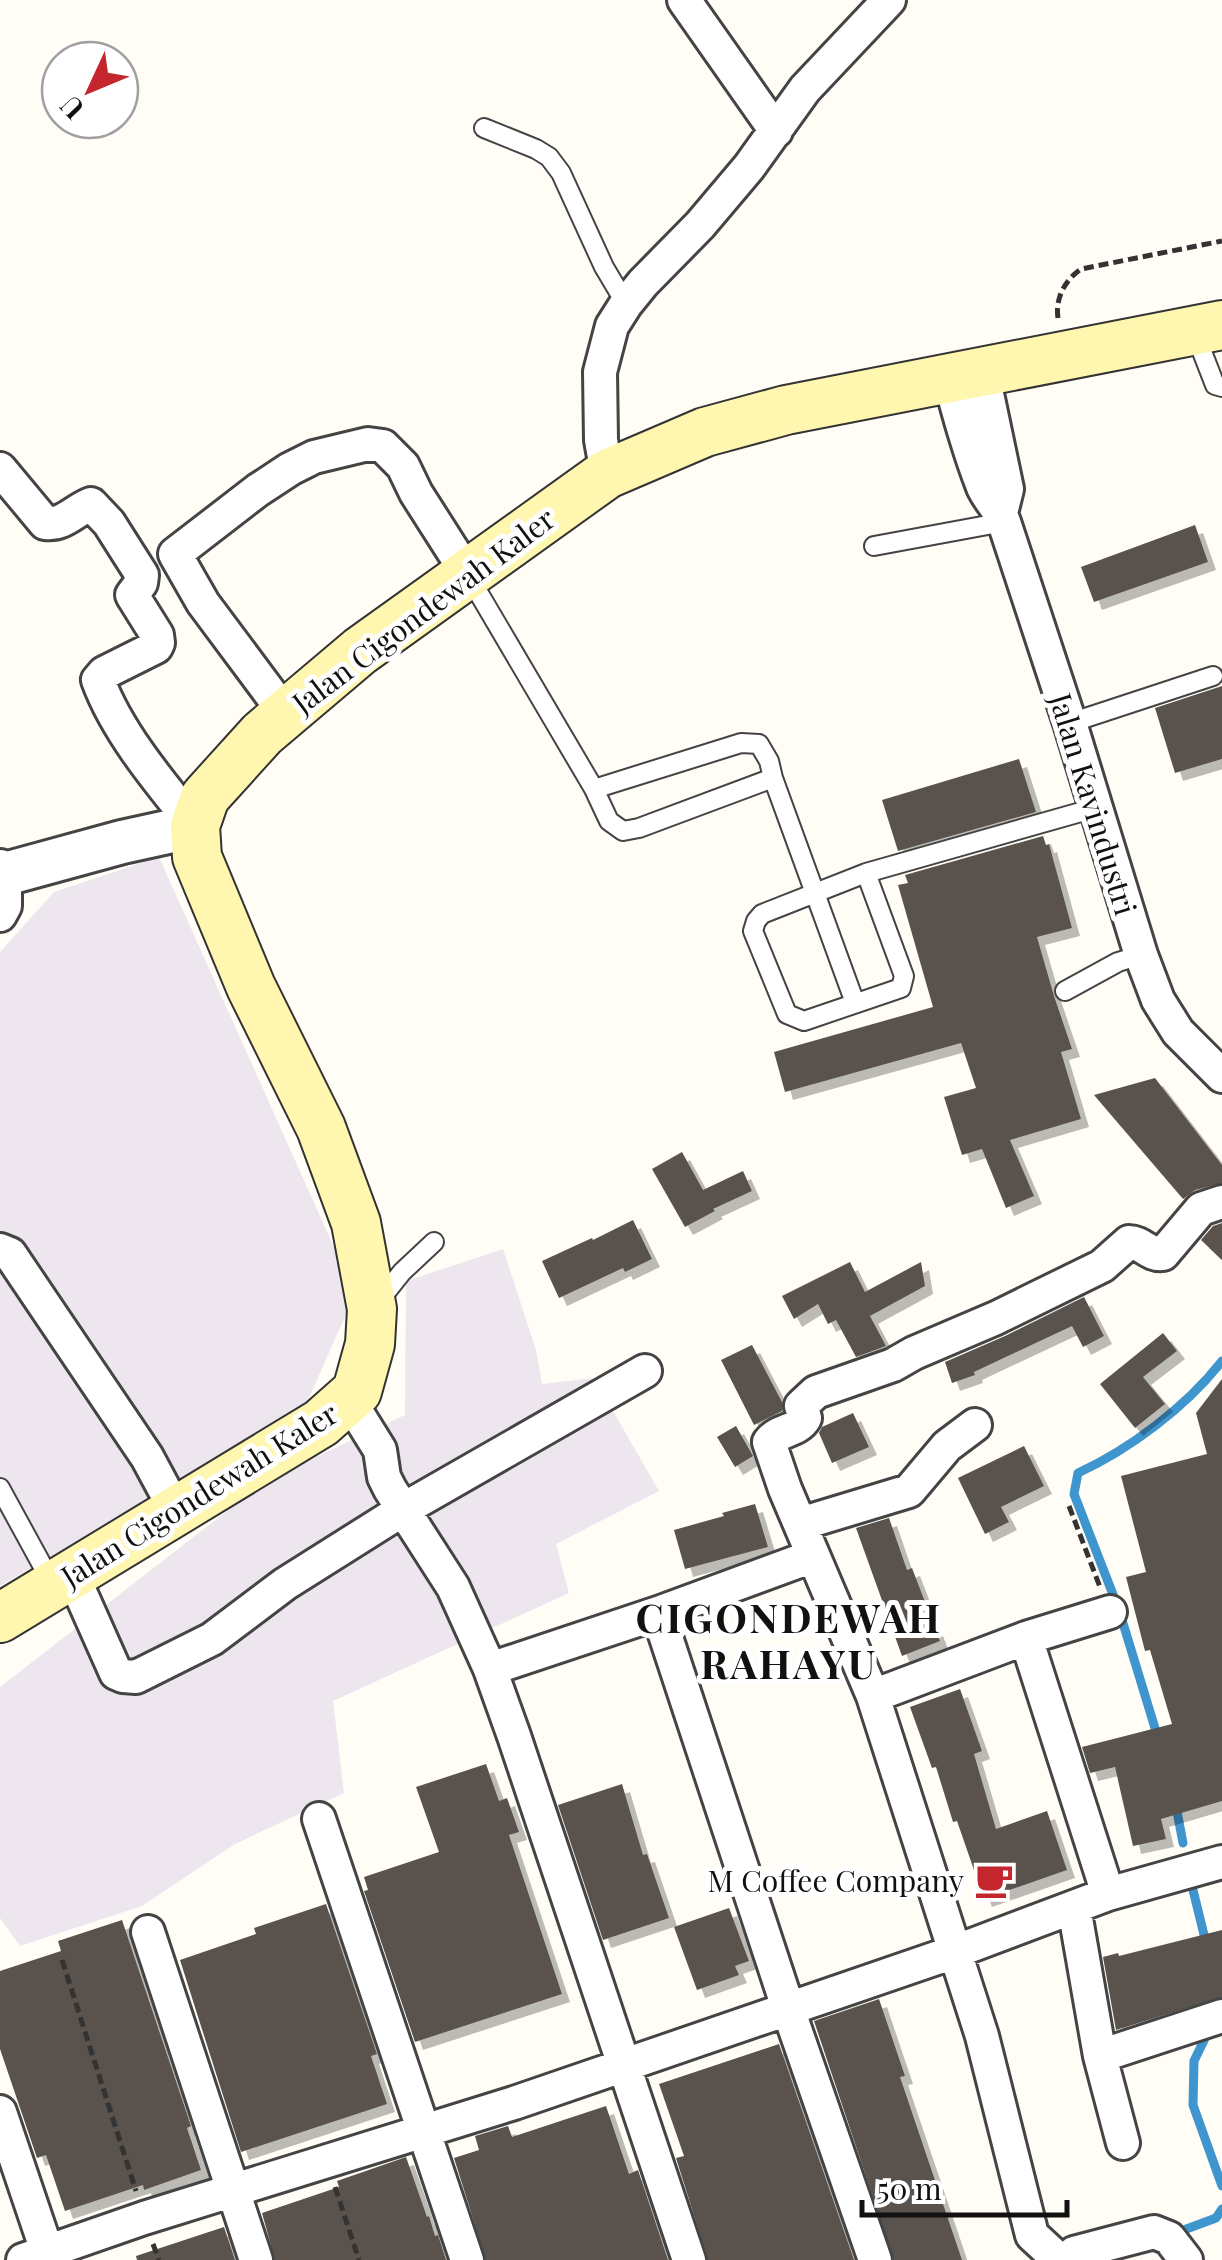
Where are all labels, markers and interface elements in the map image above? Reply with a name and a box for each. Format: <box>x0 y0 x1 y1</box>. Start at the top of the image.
north arrow <box>40 40 140 140</box>
text: U <box>51 89 91 128</box>
street label: Jalan Cigondewah Kaler <box>283 498 562 723</box>
street label: Jalan Kavindustri <box>1041 687 1147 920</box>
street label: Jalan Cigondewah Kaler <box>52 1392 345 1596</box>
district label: CIGONDEWAH RAHAYU <box>635 1590 943 1689</box>
cafe icon: M Coffee Company <box>973 1859 1015 1901</box>
place label: M Coffee Company <box>708 1860 964 1900</box>
scale bar <box>862 2155 1067 2217</box>
text: 50 m <box>877 2168 942 2208</box>

